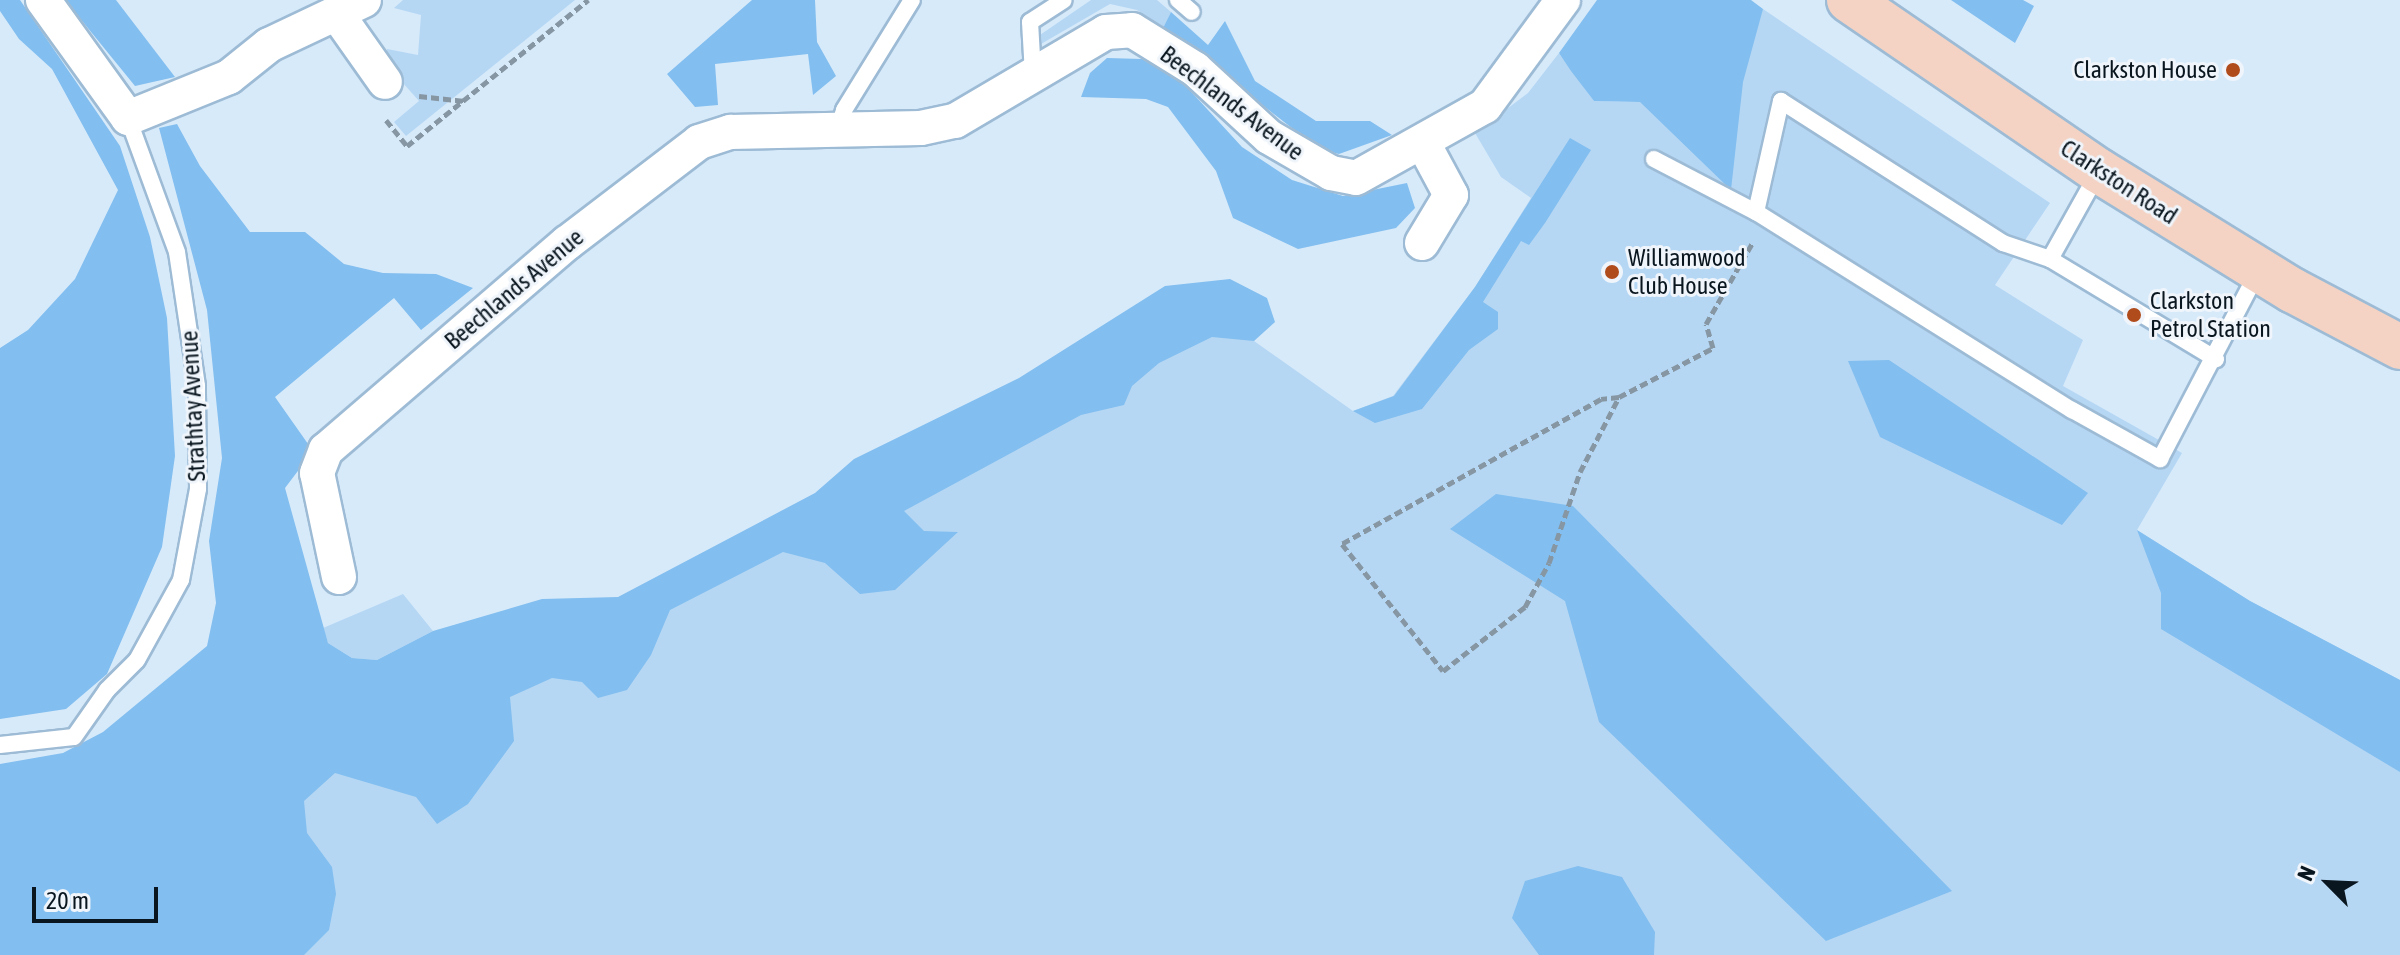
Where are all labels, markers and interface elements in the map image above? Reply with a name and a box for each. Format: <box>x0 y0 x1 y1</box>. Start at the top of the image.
street label: Beechlands Avenue <box>1155 40 1309 166</box>
place label: Clarkston House <box>2074 56 2217 84</box>
marker: Clarkston House <box>2224 61 2242 79</box>
street label: Clarkston Road <box>2055 134 2183 230</box>
street label: Beechlands Avenue <box>439 223 589 355</box>
place label: Williamwood Club House <box>1628 244 1746 300</box>
marker: Williamwood Club House <box>1603 263 1621 281</box>
place label: Clarkston Petrol Station <box>2150 287 2271 343</box>
marker: Clarkston Petrol Station <box>2125 306 2143 324</box>
street label: Strathtay Avenue <box>175 330 211 482</box>
north arrow <box>2288 843 2368 923</box>
text: N <box>2292 862 2321 884</box>
scale bar <box>36 871 162 921</box>
text: 20 m <box>46 887 89 914</box>

